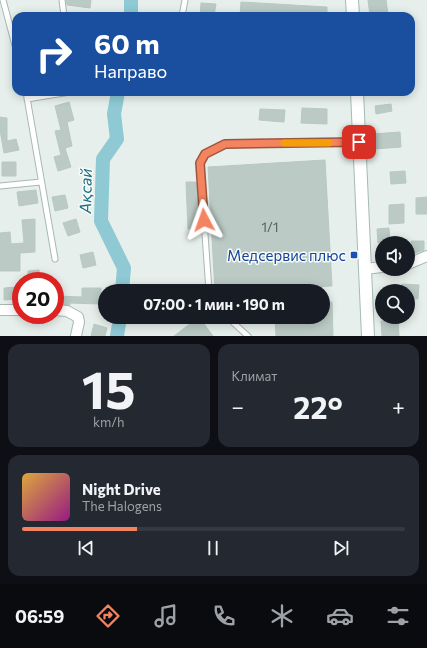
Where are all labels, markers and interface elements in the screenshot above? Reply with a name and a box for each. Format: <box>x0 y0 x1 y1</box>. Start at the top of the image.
text: 60 m <box>94 26 160 60</box>
icon: right <box>28 28 80 80</box>
text: Направо <box>94 60 167 82</box>
pin <box>342 125 376 159</box>
icon: arrive <box>348 131 370 153</box>
water label: Ақсай <box>75 168 95 215</box>
position arrow <box>183 199 225 241</box>
house number: 1/1 <box>262 219 278 235</box>
map controls <box>375 236 415 324</box>
button: sound <box>375 236 415 276</box>
place label: Медсервис плюс <box>227 246 346 264</box>
marker: Медсервис плюс <box>349 250 359 260</box>
speed limit sign: 20 <box>12 272 64 324</box>
button: search <box>375 284 415 324</box>
text: 07:00 · 1 мин · 190 m <box>143 295 285 313</box>
text: 15 <box>82 356 136 420</box>
text: Климат <box>232 368 277 384</box>
text: 22° <box>293 388 343 425</box>
text: − <box>232 393 244 420</box>
text: + <box>392 393 405 420</box>
text: km/h <box>93 414 125 430</box>
text: Night Drive <box>82 480 161 498</box>
text: The Halogens <box>82 498 162 514</box>
icon: previous <box>75 537 97 559</box>
icon: pause <box>202 537 224 559</box>
icon: next <box>330 537 352 559</box>
icon: directions <box>94 602 122 630</box>
icon: music <box>152 602 180 630</box>
icon: phone <box>210 602 238 630</box>
icon: climate <box>268 602 296 630</box>
icon: car <box>326 602 354 630</box>
icon: filters <box>384 602 412 630</box>
text: 06:59 <box>15 605 64 627</box>

